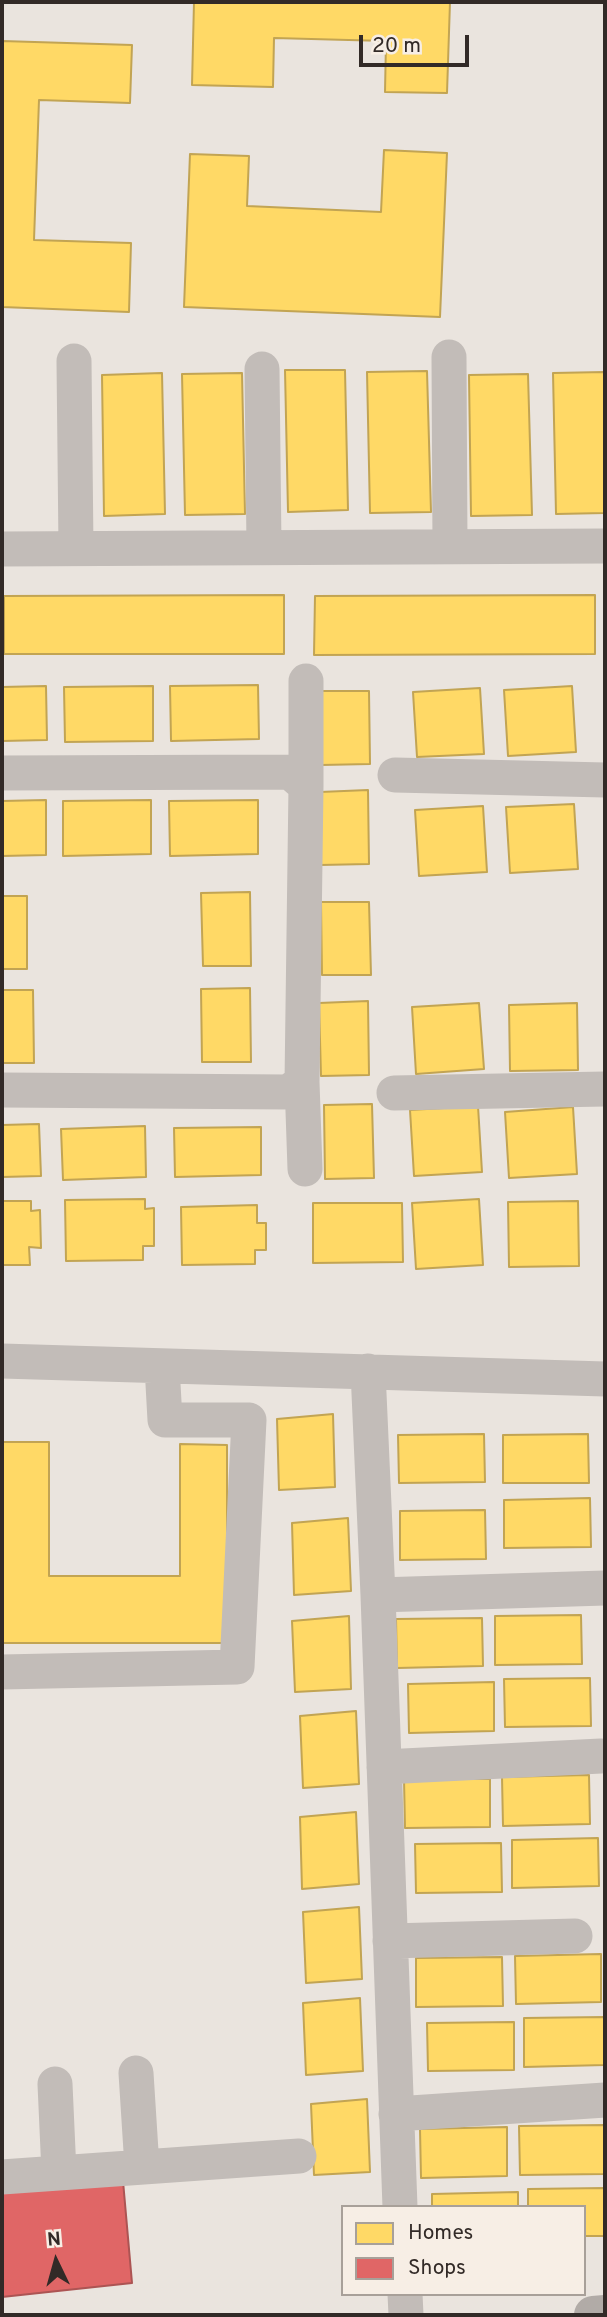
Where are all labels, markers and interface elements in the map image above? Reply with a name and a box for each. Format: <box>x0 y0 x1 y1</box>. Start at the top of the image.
scale bar <box>362 21 472 65</box>
text: 20 m <box>372 33 421 60</box>
legend <box>341 2205 586 2296</box>
text: Homes <box>408 2220 473 2247</box>
north arrow <box>21 2226 91 2296</box>
text: N <box>46 2228 62 2253</box>
text: Shops <box>408 2255 466 2282</box>

